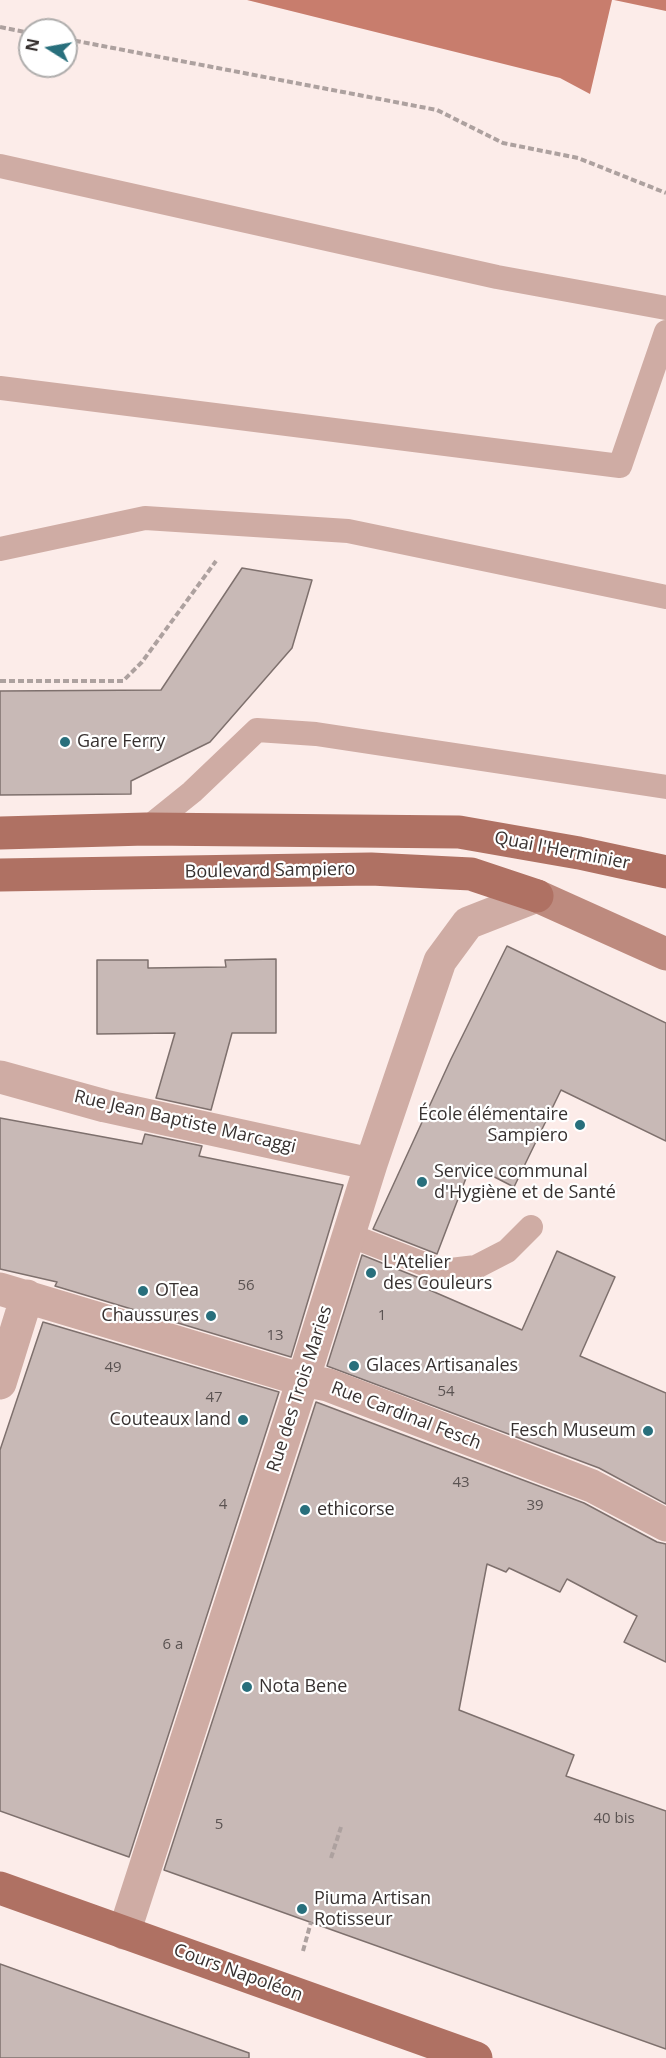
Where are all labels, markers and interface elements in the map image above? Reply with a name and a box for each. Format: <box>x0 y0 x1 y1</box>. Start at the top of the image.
north arrow <box>18 18 78 78</box>
text: N <box>20 36 44 53</box>
place label: Gare Ferry <box>77 731 165 753</box>
marker: Gare Ferry <box>58 735 72 749</box>
street label: Quai l'Herminier <box>492 827 632 875</box>
street label: Boulevard Sampiero <box>185 859 355 883</box>
street label: Rue Jean Baptiste Marcaggi <box>72 1086 298 1158</box>
place label: École élémentaire Sampiero <box>418 1104 568 1146</box>
marker: École élémentaire Sampiero <box>573 1118 587 1132</box>
place label: Service communal d'Hygiène et de Santé <box>434 1161 616 1204</box>
marker: Service communal d'Hygiène et de Santé <box>415 1175 429 1189</box>
place label: L'Atelier des Couleurs <box>383 1252 492 1294</box>
marker: L'Atelier des Couleurs <box>364 1266 378 1280</box>
house number: 56 <box>237 1277 255 1295</box>
place label: OTea <box>155 1280 199 1302</box>
marker: OTea <box>136 1284 150 1298</box>
street label: Rue des Trois Maries <box>263 1303 337 1475</box>
place label: Chaussures <box>101 1305 199 1327</box>
house number: 1 <box>378 1307 386 1325</box>
marker: Chaussures <box>204 1309 218 1323</box>
house number: 13 <box>266 1327 284 1345</box>
place label: Glaces Artisanales <box>366 1355 518 1377</box>
house number: 49 <box>104 1359 122 1377</box>
marker: Glaces Artisanales <box>347 1359 361 1373</box>
street label: Rue Cardinal Fesch <box>328 1377 484 1455</box>
house number: 54 <box>437 1383 455 1401</box>
house number: 47 <box>205 1389 223 1407</box>
place label: Couteaux land <box>110 1409 231 1431</box>
marker: Couteaux land <box>236 1413 250 1427</box>
place label: Fesch Museum <box>510 1420 636 1442</box>
marker: Fesch Museum <box>641 1424 655 1438</box>
house number: 43 <box>452 1474 470 1492</box>
house number: 4 <box>219 1496 227 1514</box>
house number: 39 <box>526 1497 544 1515</box>
place label: ethicorse <box>317 1499 395 1521</box>
marker: ethicorse <box>298 1503 312 1517</box>
house number: 6 a <box>163 1636 183 1654</box>
place label: Nota Bene <box>259 1676 347 1698</box>
marker: Nota Bene <box>240 1680 254 1694</box>
house number: 40 bis <box>593 1810 635 1828</box>
house number: 5 <box>215 1816 223 1834</box>
place label: Piuma Artisan Rotisseur <box>314 1888 431 1930</box>
marker: Piuma Artisan Rotisseur <box>295 1902 309 1916</box>
street label: Cours Napoléon <box>171 1940 305 2006</box>

